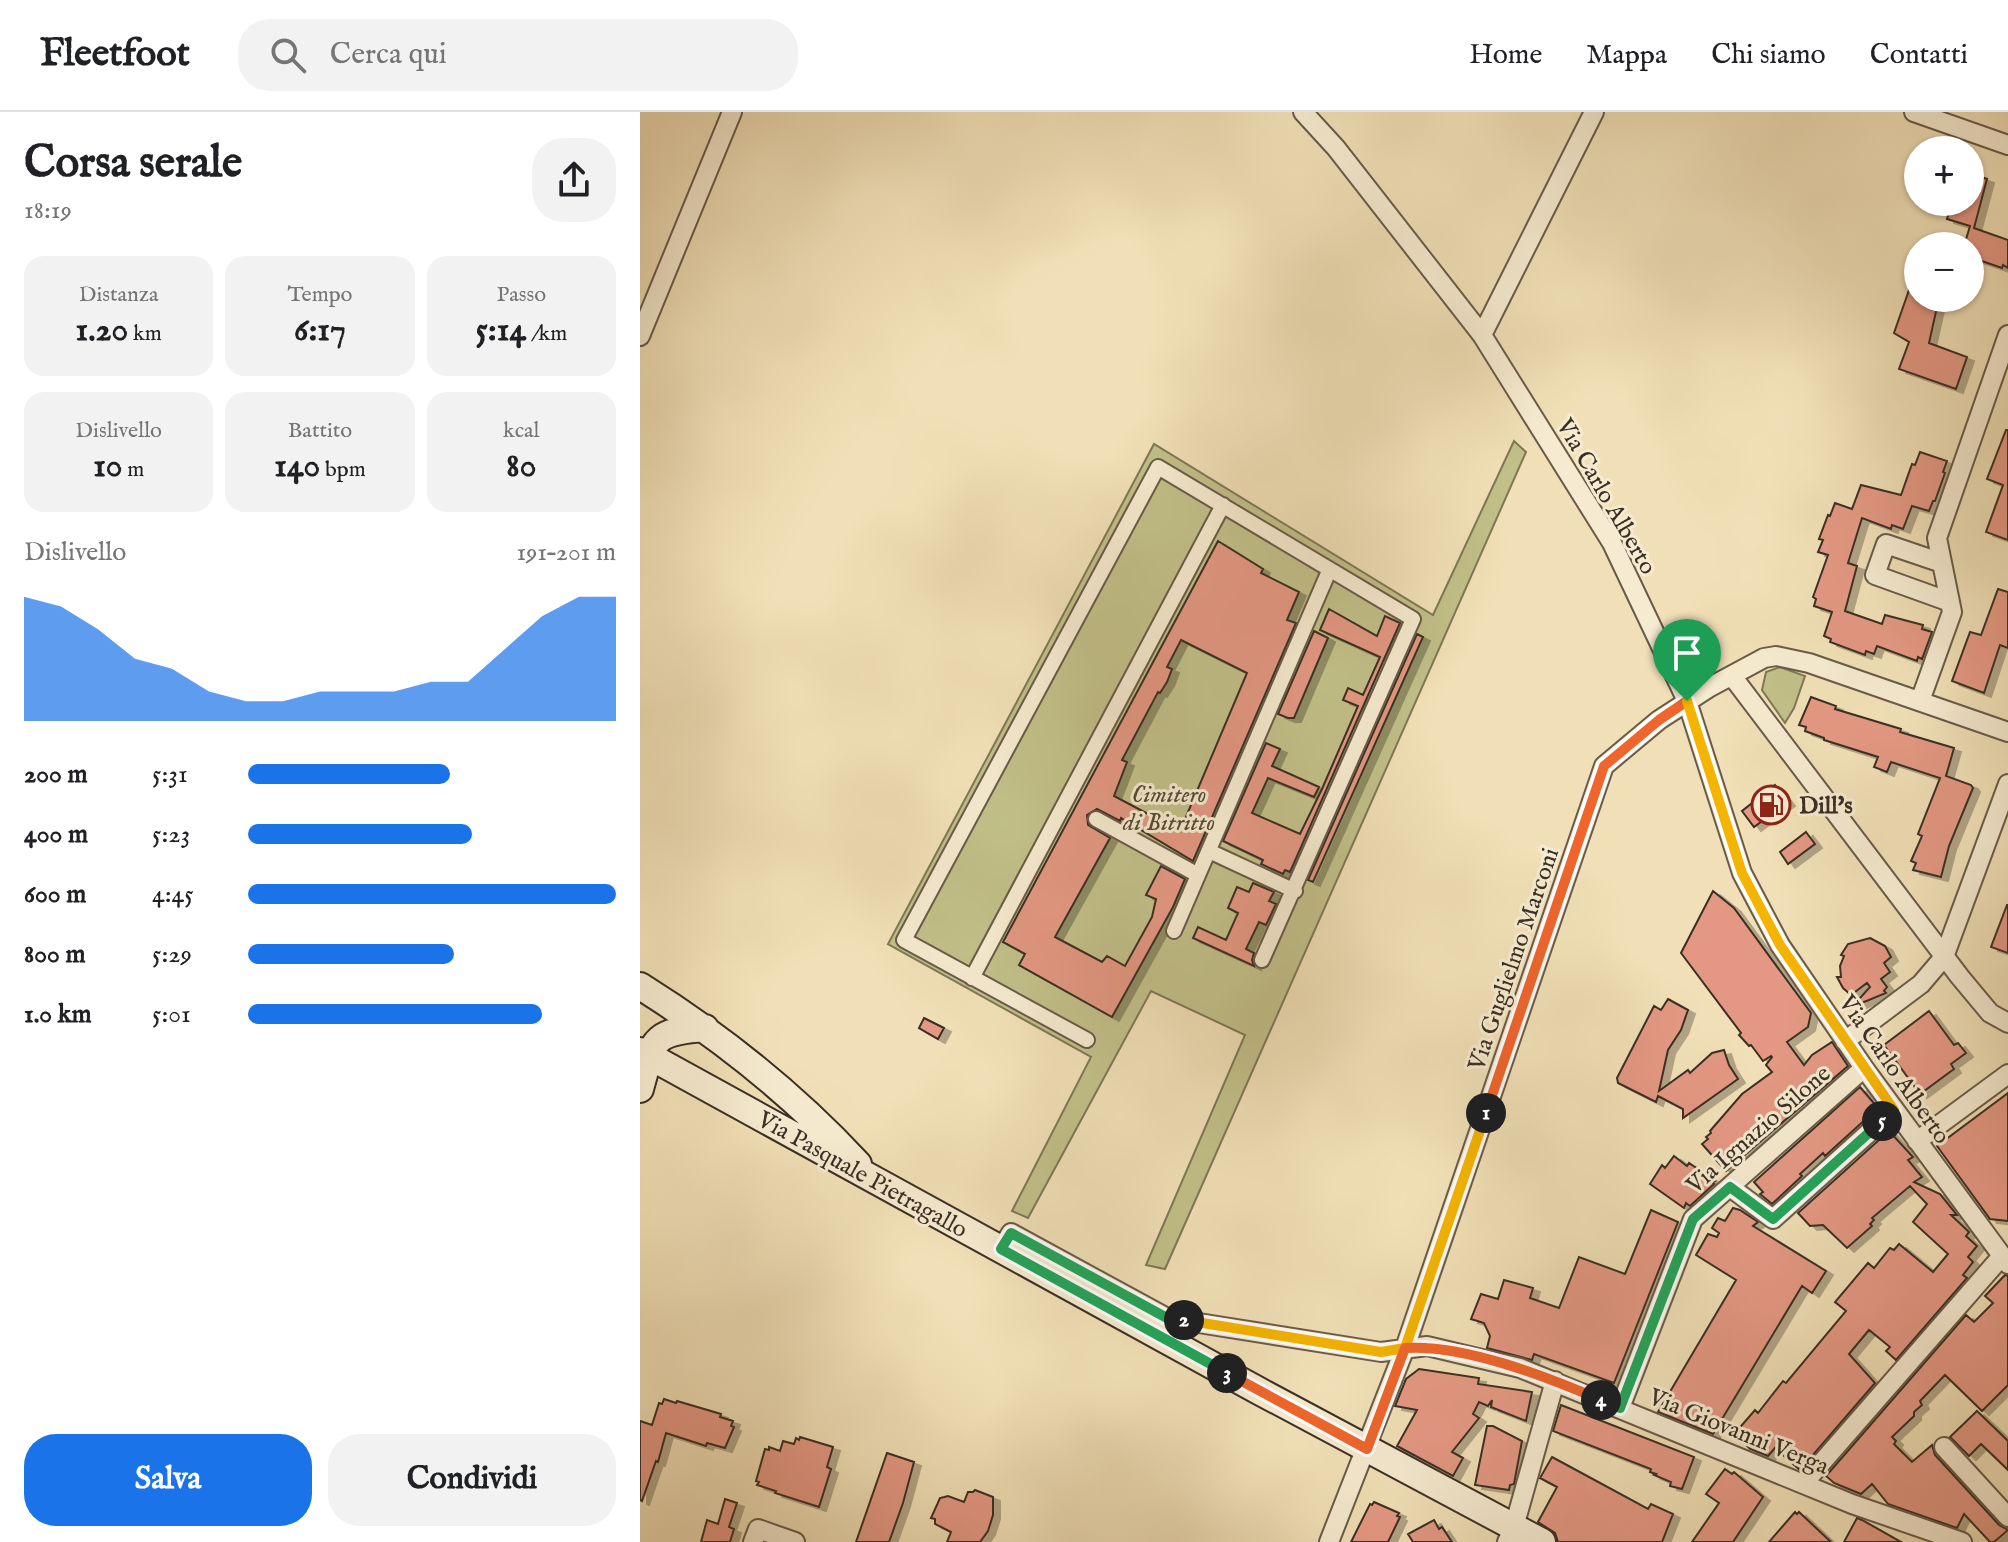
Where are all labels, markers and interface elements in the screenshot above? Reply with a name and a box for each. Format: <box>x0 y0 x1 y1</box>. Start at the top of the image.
search box <box>238 19 798 91</box>
text: Fleetfoot <box>40 31 190 79</box>
icon: search <box>266 33 310 77</box>
text: Cerca qui <box>330 36 447 74</box>
text: Home <box>1469 38 1542 73</box>
text: Mappa <box>1586 38 1667 73</box>
text: Chi siamo <box>1711 38 1826 73</box>
text: Contatti <box>1870 38 1968 73</box>
text: Corsa serale <box>24 136 242 192</box>
map controls <box>1904 136 1984 312</box>
button: + <box>1904 136 1984 216</box>
button: share <box>532 138 616 222</box>
text: 18:19 <box>24 194 72 227</box>
button: − <box>1904 232 1984 312</box>
text: Distanza <box>79 281 159 309</box>
text: Tempo <box>287 281 352 309</box>
text: Passo <box>497 281 546 309</box>
text: 1.20 <box>76 309 128 352</box>
text: 6:17 <box>294 309 346 352</box>
text: 5:14 <box>475 309 526 352</box>
text: km <box>128 320 162 348</box>
text: /km <box>526 320 567 348</box>
street label: Via Carlo Alberto <box>1548 412 1663 580</box>
text: Dislivello <box>75 417 162 445</box>
text: Battito <box>288 417 352 445</box>
text: kcal <box>503 417 540 445</box>
text: 10 <box>93 445 122 488</box>
text: 140 <box>274 445 320 488</box>
text: 80 <box>506 445 536 488</box>
text: m <box>122 456 144 484</box>
text: bpm <box>320 456 366 484</box>
text: Dislivello <box>24 536 126 569</box>
text: 191–201 m <box>516 536 616 569</box>
pin <box>1653 619 1721 701</box>
icon: arrive <box>1665 631 1709 675</box>
text: 200 m <box>24 758 88 791</box>
text: 5:31 <box>152 758 188 791</box>
park label: Cimitero di Bitritto <box>1122 780 1215 839</box>
fuel station icon: Dill's <box>1750 784 1792 826</box>
place label: Dill's <box>1799 791 1853 822</box>
text: 400 m <box>24 818 88 851</box>
text: 5:23 <box>152 818 190 851</box>
street label: Via Guglielmo Marconi <box>1461 844 1567 1076</box>
text: 600 m <box>24 878 86 911</box>
text: 4:45 <box>152 878 194 911</box>
text: 800 m <box>24 938 86 971</box>
text: 5:29 <box>152 938 192 971</box>
street label: Via Carlo Alberto <box>1830 988 1957 1151</box>
text: 1.0 km <box>24 998 92 1031</box>
text: 5:01 <box>152 998 191 1031</box>
street label: Via Ignazio Silone <box>1680 1059 1838 1202</box>
pin: 1 <box>1466 1093 1506 1133</box>
text: 1 <box>1482 1099 1490 1127</box>
pin: 5 <box>1862 1101 1902 1141</box>
street label: Via Pasquale Pietragallo <box>751 1104 973 1246</box>
text: 5 <box>1878 1107 1886 1135</box>
pin: 2 <box>1164 1300 1204 1340</box>
text: 2 <box>1179 1306 1189 1334</box>
pin: 3 <box>1207 1353 1247 1393</box>
text: 3 <box>1223 1359 1231 1387</box>
pin: 4 <box>1581 1380 1621 1420</box>
street label: Via Giovanni Verga <box>1643 1382 1834 1483</box>
text: 4 <box>1596 1386 1606 1414</box>
button: Salva <box>24 1434 312 1526</box>
button: Condividi <box>328 1434 616 1526</box>

